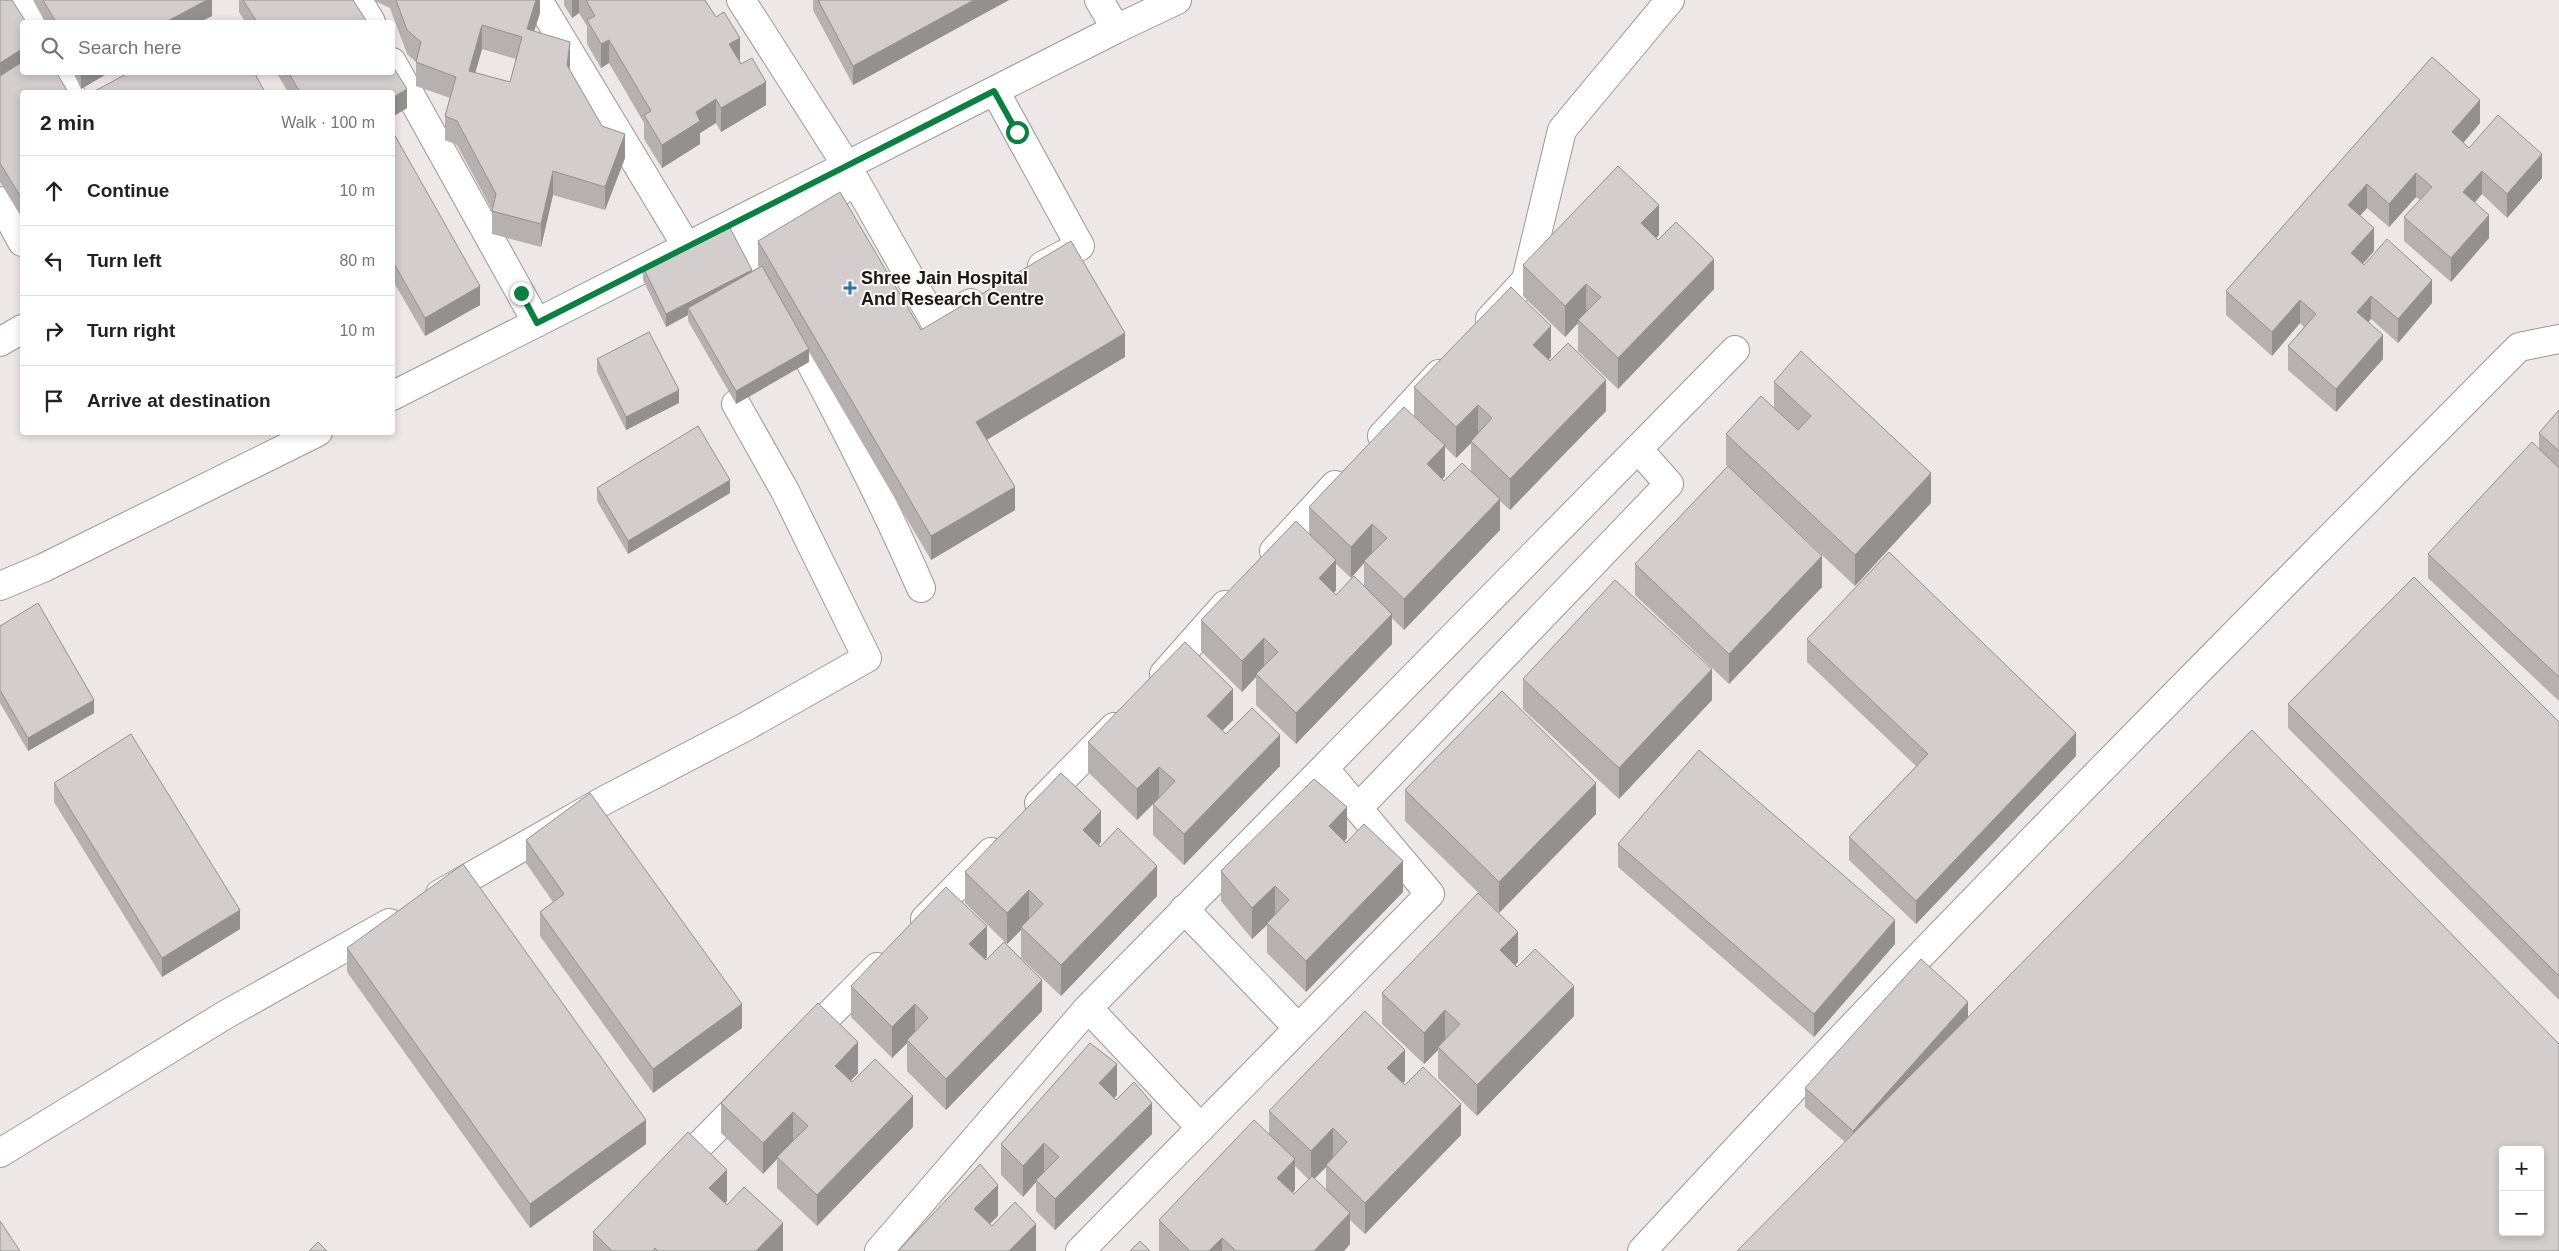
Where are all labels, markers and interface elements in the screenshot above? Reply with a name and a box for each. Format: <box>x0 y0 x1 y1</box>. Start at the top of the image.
search box <box>20 20 395 75</box>
icon: search <box>38 34 66 62</box>
text: Search here <box>78 37 182 58</box>
text: 2 min <box>40 111 95 134</box>
text: Walk · 100 m <box>281 114 375 131</box>
route start <box>1006 121 1029 144</box>
icon: ahead <box>40 177 68 205</box>
text: Continue <box>87 180 169 201</box>
text: 10 m <box>339 182 375 199</box>
icon: left <box>40 247 68 275</box>
text: Turn left <box>87 250 162 271</box>
text: 80 m <box>339 252 375 269</box>
place label: Shree Jain Hospital And Research Centre <box>861 268 1044 309</box>
marker: Shree Jain Hospital And Research Centre <box>843 281 857 295</box>
route end <box>510 282 533 305</box>
icon: right <box>40 317 68 345</box>
text: Turn right <box>87 320 175 341</box>
text: 10 m <box>339 322 375 339</box>
icon: arrive <box>40 387 68 415</box>
text: Arrive at destination <box>87 390 271 411</box>
map controls <box>2499 1146 2544 1236</box>
button: + <box>2499 1146 2544 1191</box>
button: − <box>2499 1191 2544 1236</box>

